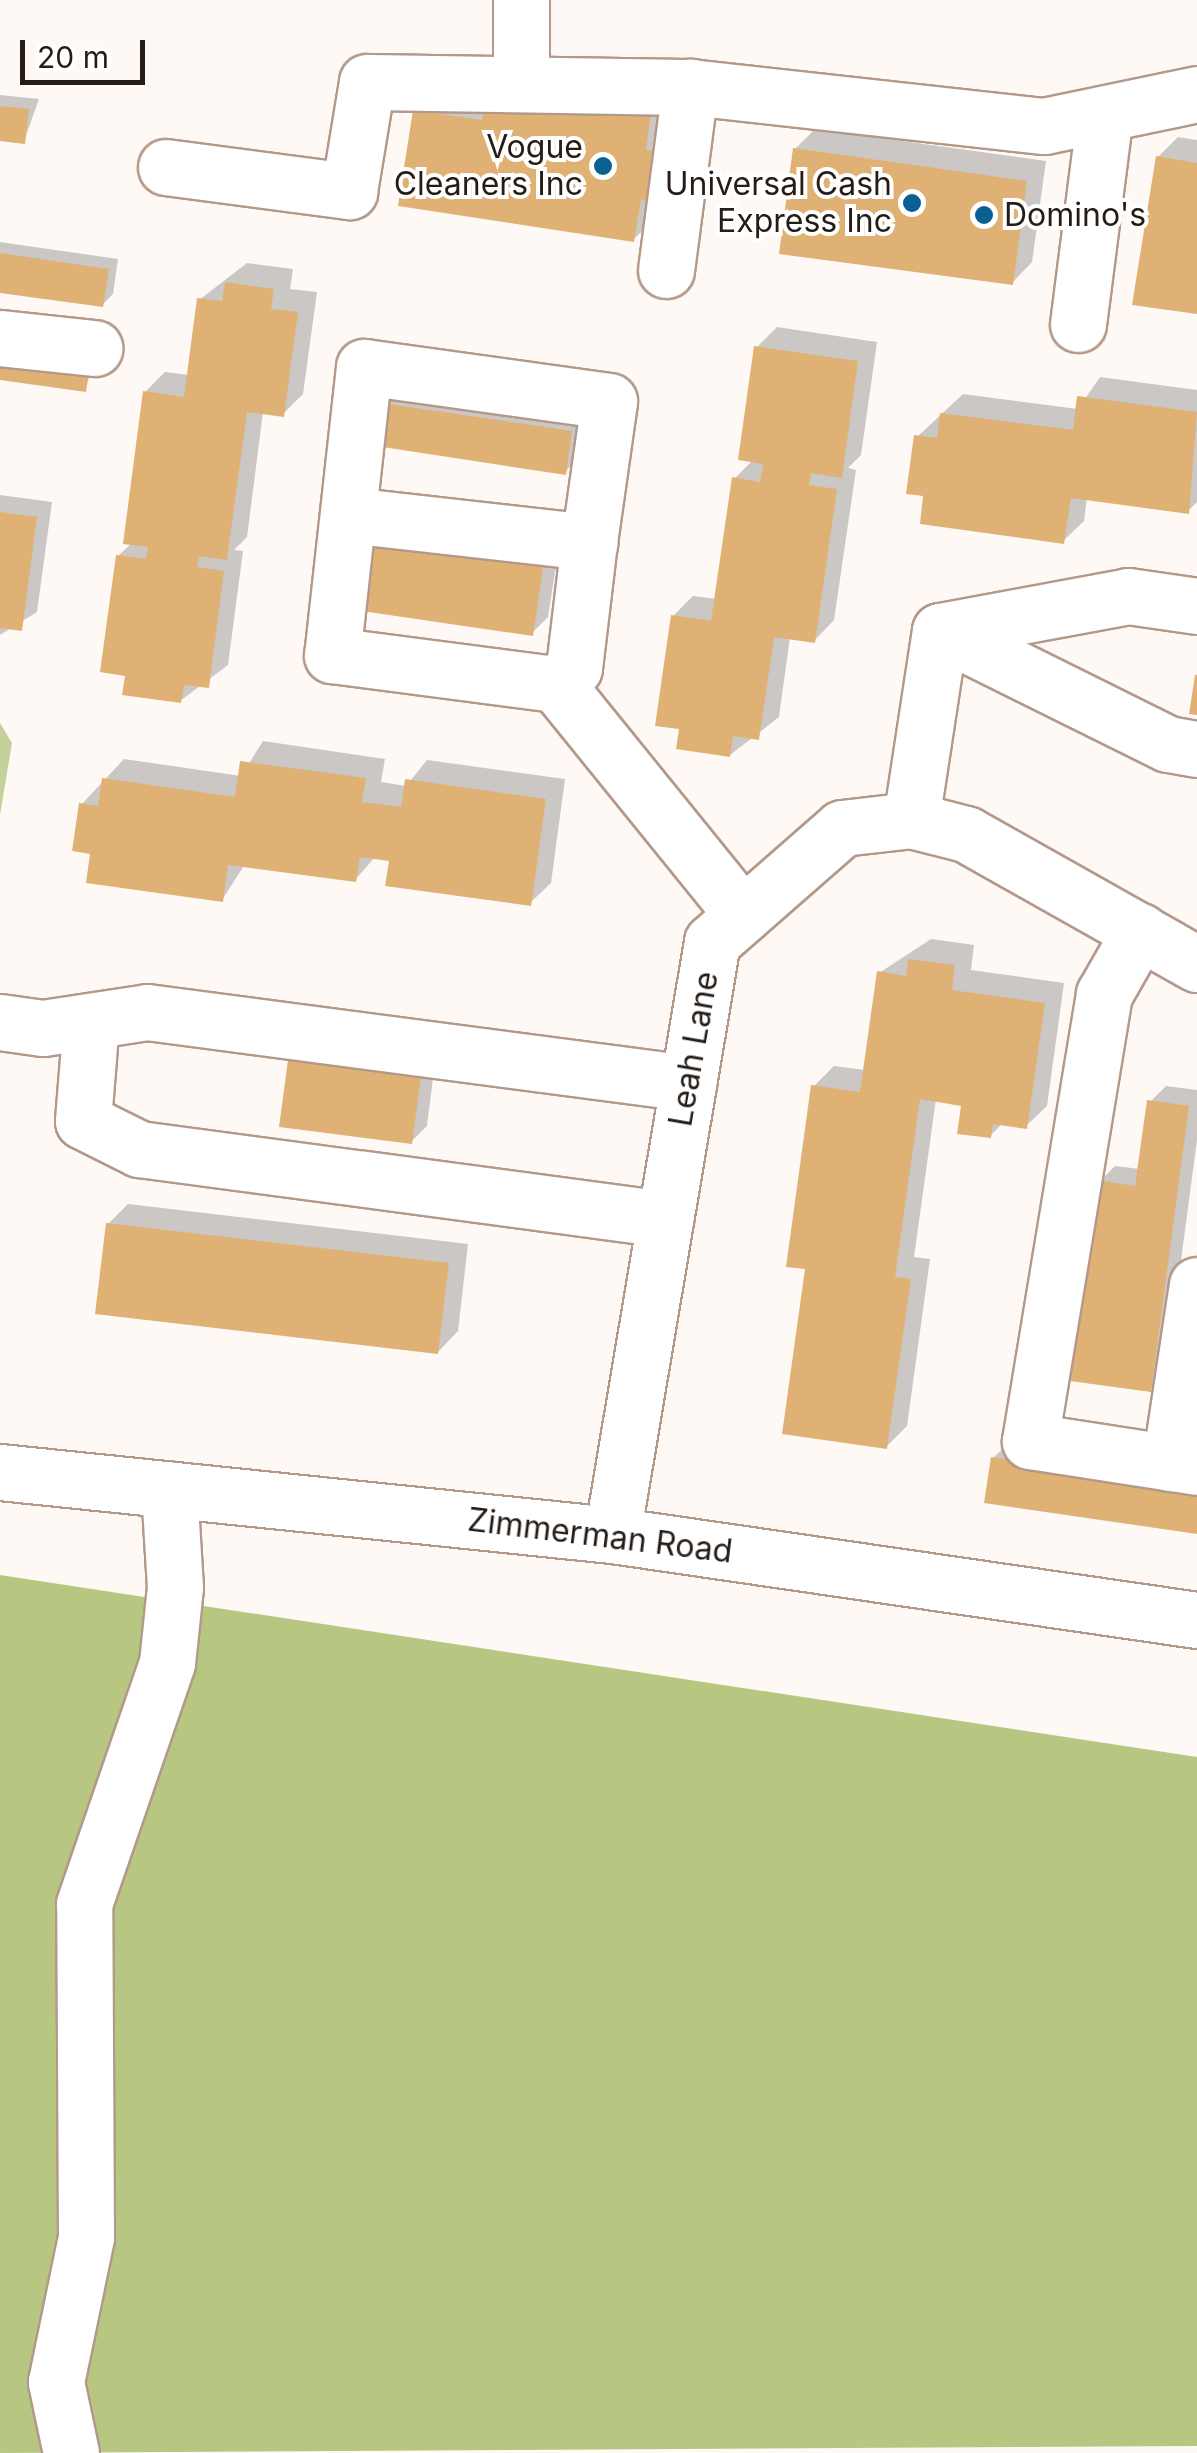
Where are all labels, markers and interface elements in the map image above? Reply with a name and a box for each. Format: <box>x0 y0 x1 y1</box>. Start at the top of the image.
scale bar <box>25 20 150 82</box>
text: 20 m <box>37 39 109 75</box>
place label: Vogue Cleaners Inc <box>394 129 583 204</box>
marker: Vogue Cleaners Inc <box>592 155 614 177</box>
place label: Universal Cash Express Inc <box>665 166 892 241</box>
marker: Universal Cash Express Inc <box>901 192 923 214</box>
place label: Domino's <box>1004 196 1146 234</box>
marker: Domino's <box>973 204 995 226</box>
street label: Leah Lane <box>661 969 727 1129</box>
street label: Zimmerman Road <box>466 1501 734 1571</box>

